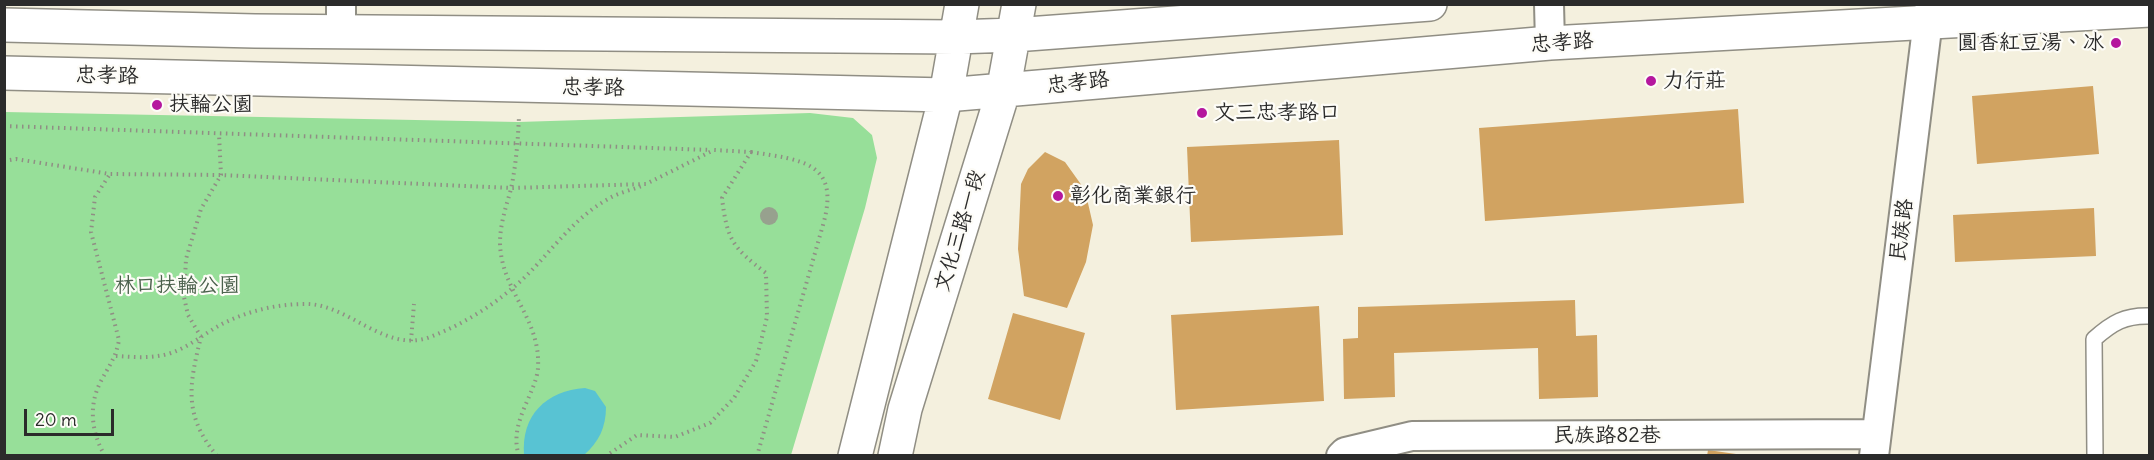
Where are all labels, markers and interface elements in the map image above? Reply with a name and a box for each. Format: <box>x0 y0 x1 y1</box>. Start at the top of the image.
street label: 忠孝路 <box>1530 28 1594 58</box>
place label: 圓香紅豆湯、冰 <box>1957 30 2104 56</box>
marker: 圓香紅豆湯、冰 <box>2109 36 2123 50</box>
street label: 忠孝路 <box>75 63 139 89</box>
street label: 忠孝路 <box>1045 67 1111 99</box>
place label: 力行莊 <box>1663 68 1726 94</box>
marker: 力行莊 <box>1644 74 1658 88</box>
street label: 忠孝路 <box>561 75 625 101</box>
place label: 扶輪公園 <box>169 92 253 118</box>
marker: 扶輪公園 <box>150 98 164 112</box>
place label: 文三忠孝路口 <box>1214 100 1340 126</box>
marker: 文三忠孝路口 <box>1195 106 1209 120</box>
street label: 文化三路一段 <box>930 167 990 295</box>
place label: 彰化商業銀行 <box>1070 183 1196 209</box>
marker: 彰化商業銀行 <box>1051 189 1065 203</box>
street label: 民族路 <box>1886 197 1918 263</box>
park label: 林口扶輪公園 <box>114 273 240 299</box>
scale bar <box>27 397 117 435</box>
text: 20 m <box>35 408 77 431</box>
street label: 民族路82巷 <box>1553 423 1661 449</box>

